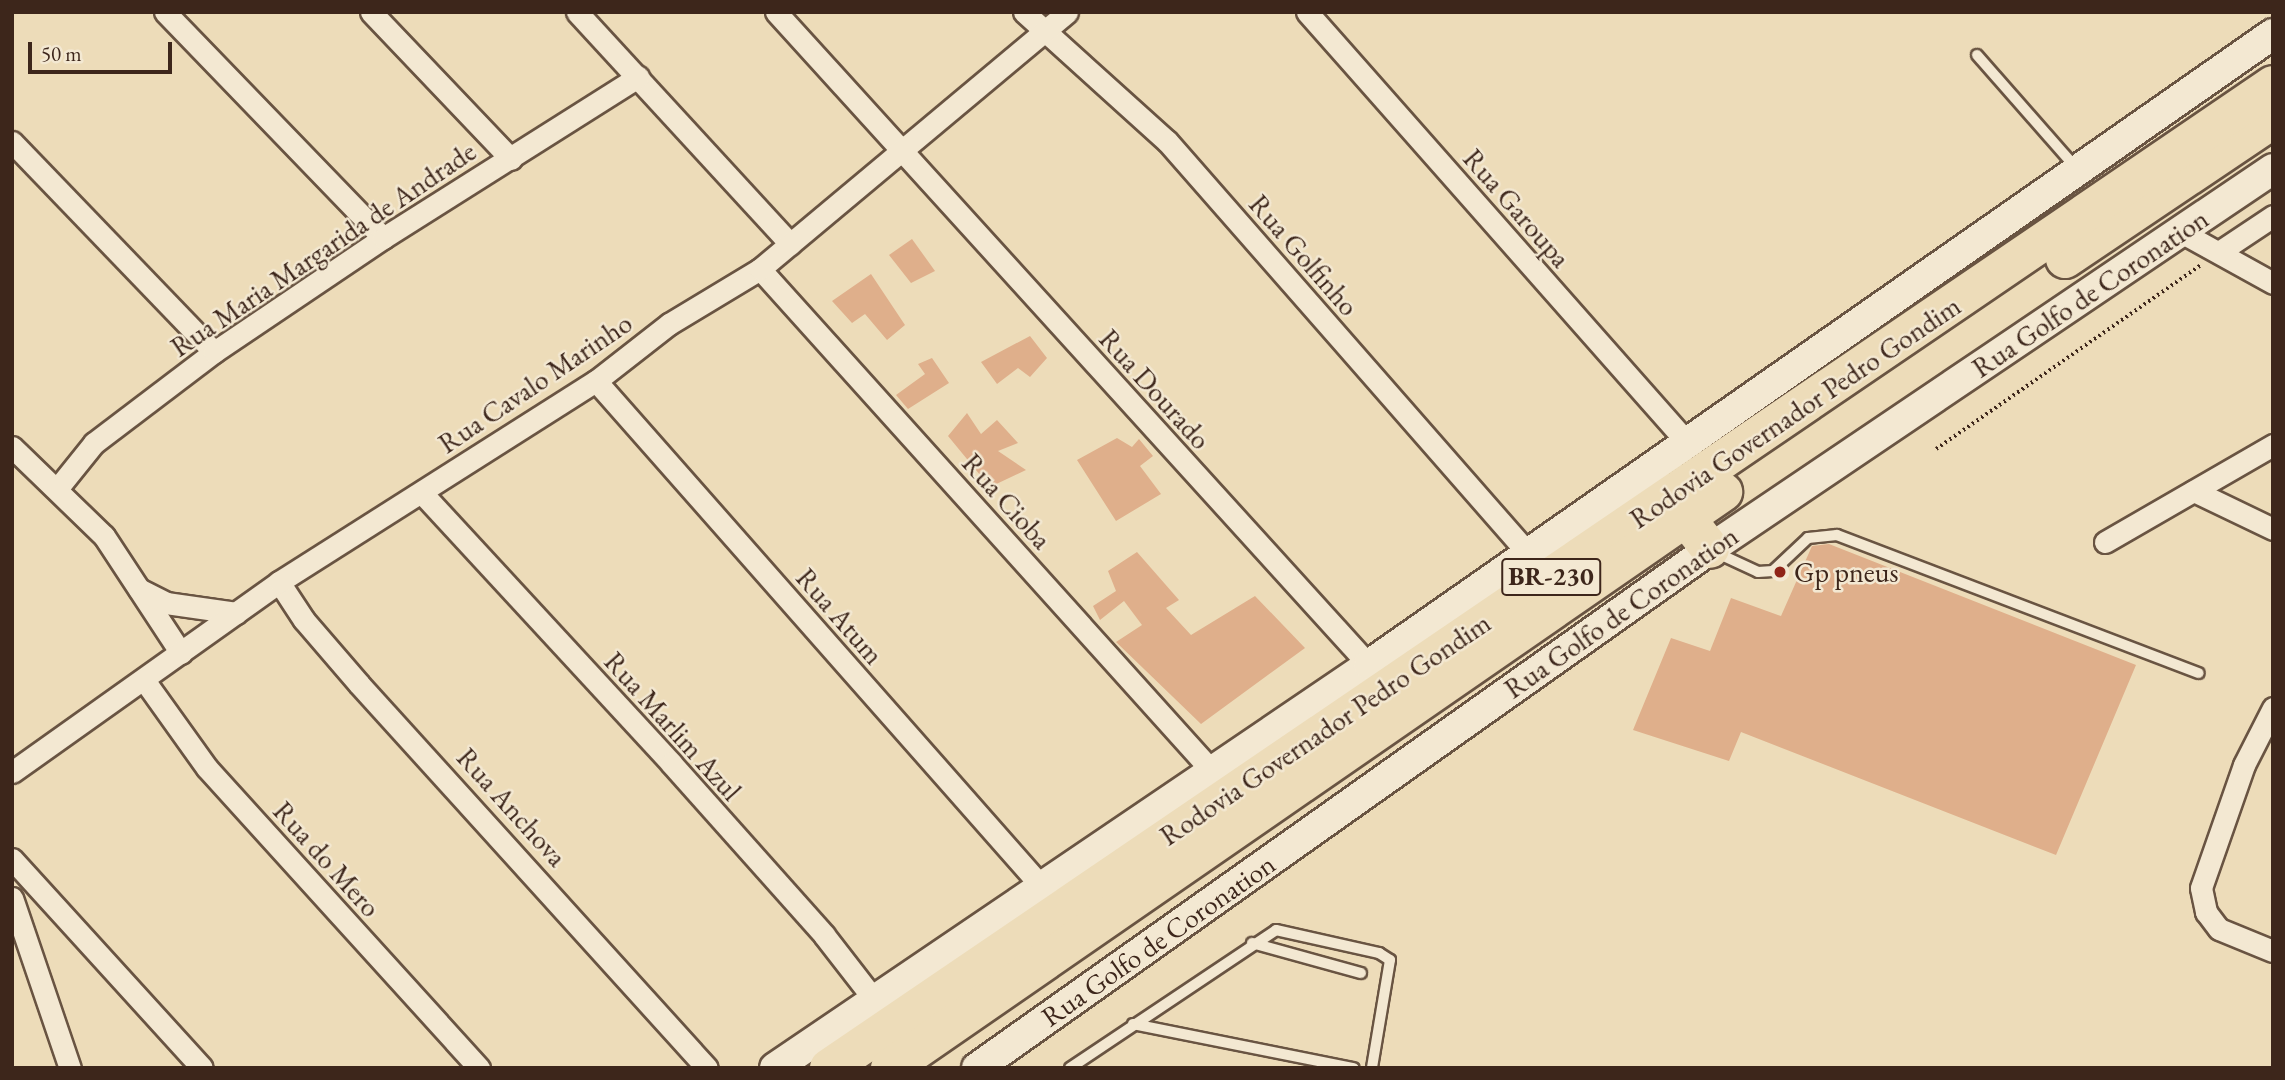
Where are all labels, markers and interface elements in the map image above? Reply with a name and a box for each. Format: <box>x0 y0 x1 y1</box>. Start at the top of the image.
scale bar <box>32 28 175 72</box>
text: 50 m <box>41 40 82 67</box>
street label: Rua Maria Margarida de Andrade <box>164 134 482 364</box>
street label: Rua Garoupa <box>1456 142 1578 274</box>
street label: Rua Golfinho <box>1242 188 1366 322</box>
street label: Rua Golfo de Coronation <box>1966 201 2214 385</box>
street label: Rodovia Governador Pedro Gondim <box>1623 289 1967 535</box>
street label: Rua Cavalo Marinho <box>432 306 638 460</box>
street label: Rua Dourado <box>1092 322 1218 456</box>
street label: Rua Cioba <box>955 446 1059 556</box>
street label: Rua Golfo de Coronation <box>1498 519 1744 705</box>
road number: BR-230 <box>1500 554 1602 600</box>
place label: Gp pneus <box>1794 555 1899 589</box>
street label: Rua Atum <box>789 561 891 671</box>
marker: Gp pneus <box>1772 564 1788 580</box>
street label: Rodovia Governador Pedro Gondim <box>1153 606 1497 852</box>
street label: Rua Marlim Azul <box>597 645 749 807</box>
street label: Rua Anchova <box>450 741 574 873</box>
street label: Rua do Mero <box>266 794 388 924</box>
street label: Rua Golfo de Coronation <box>1035 847 1281 1033</box>

